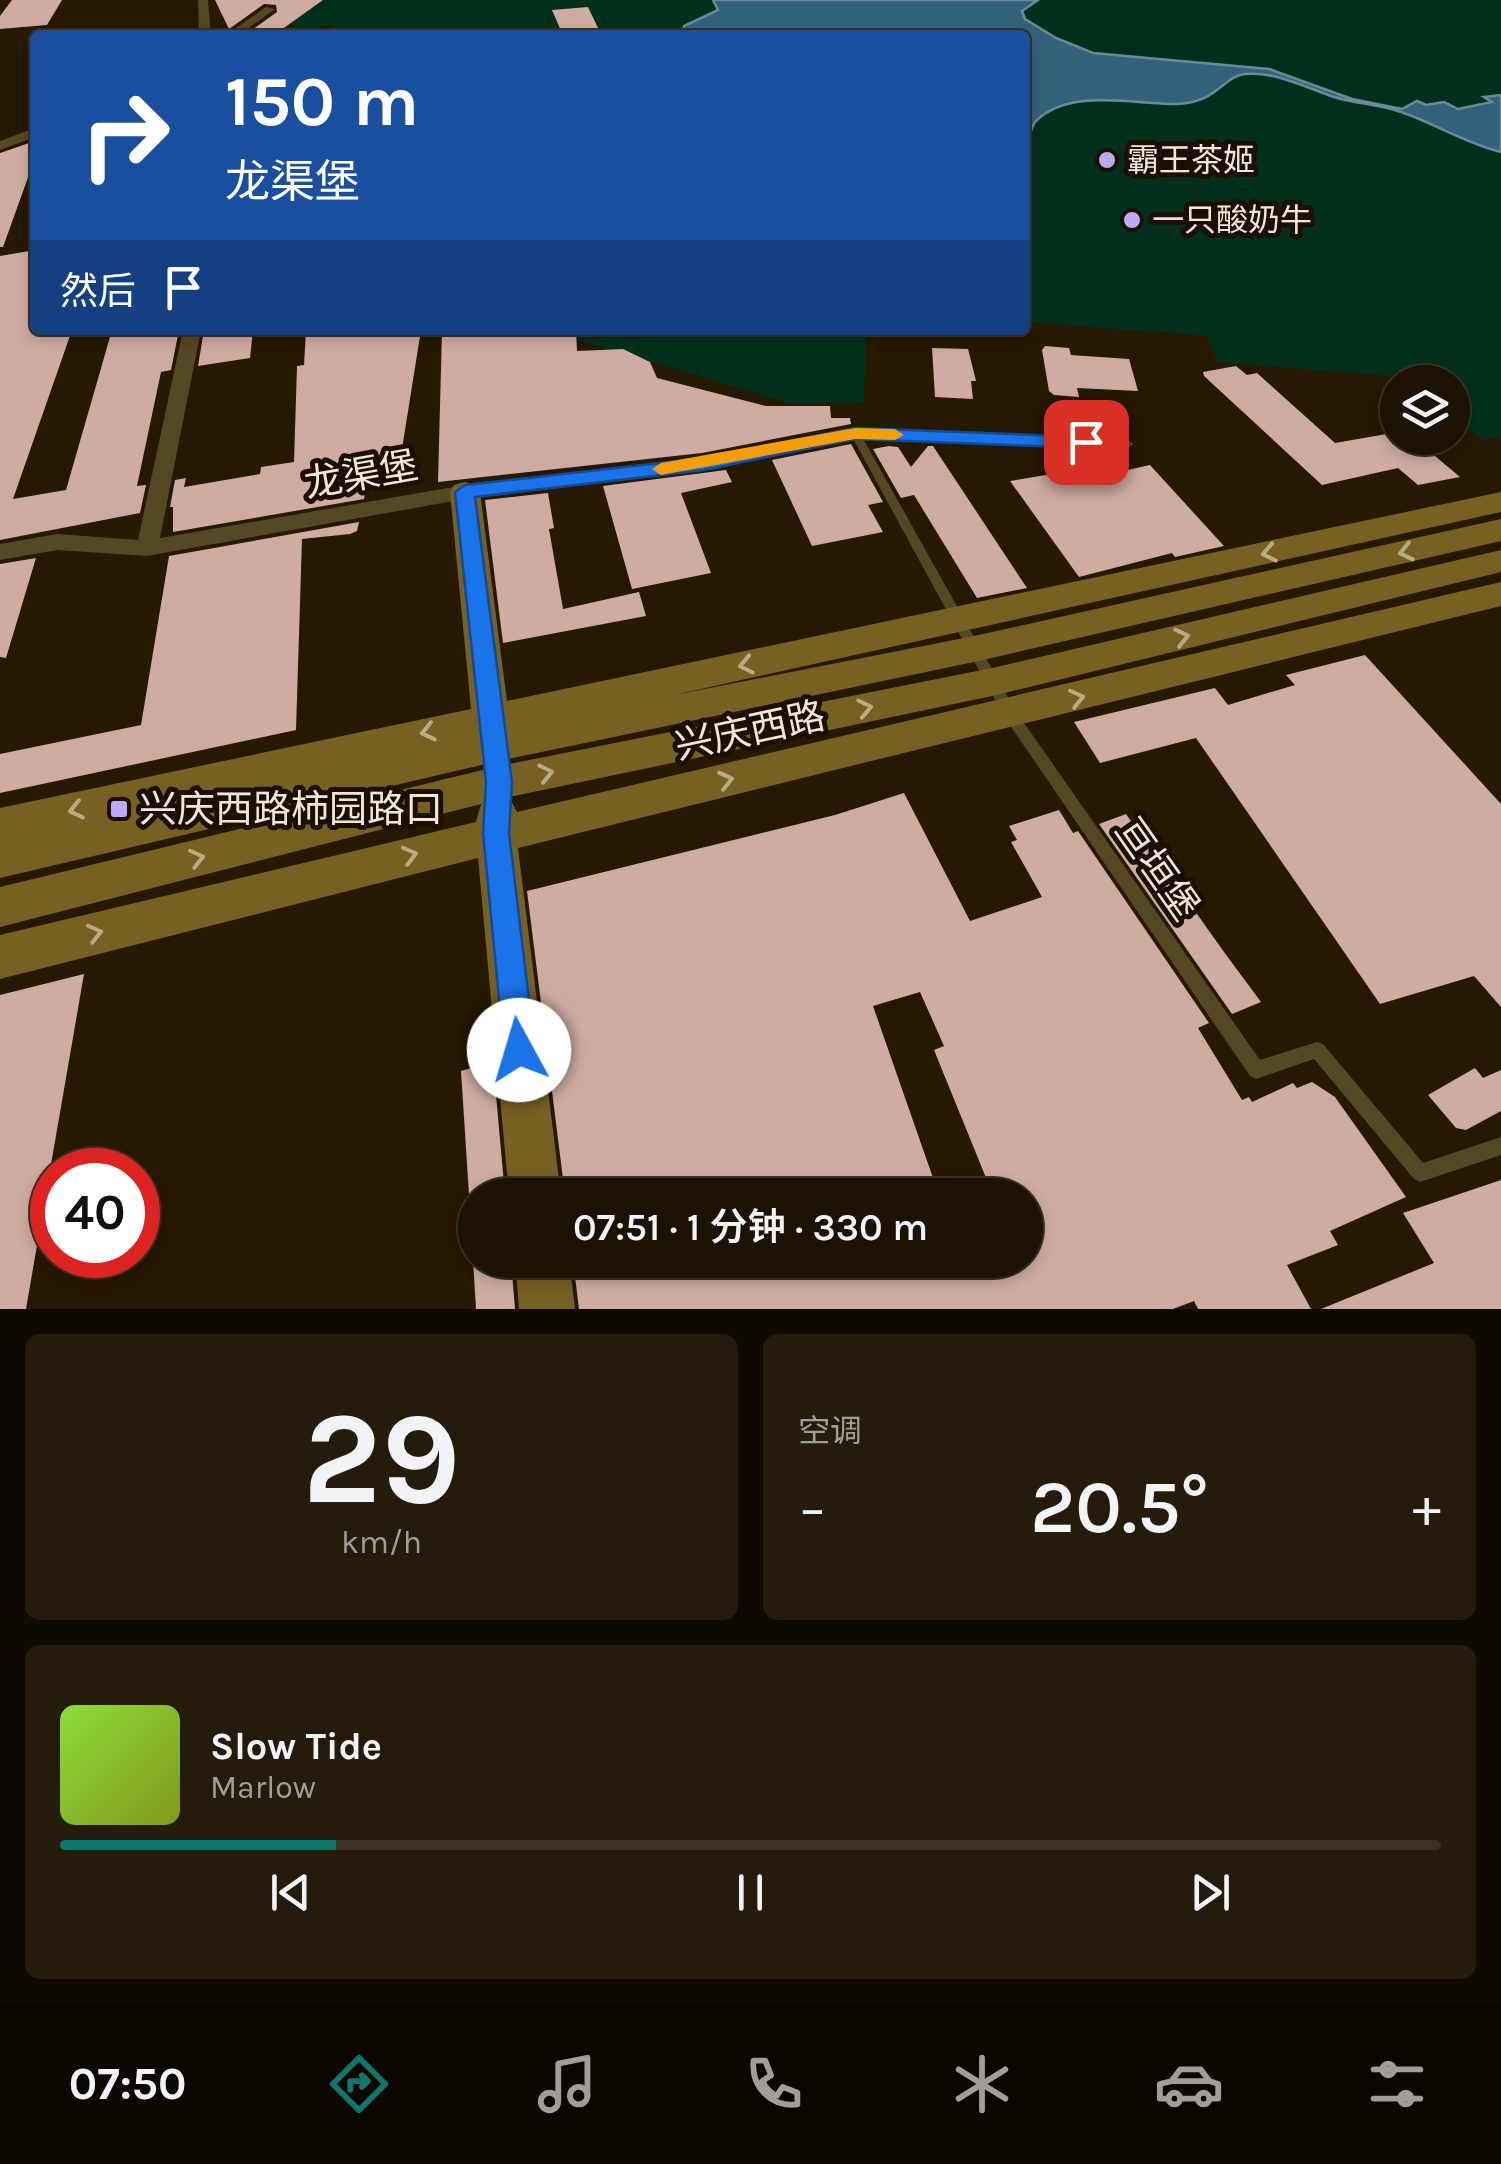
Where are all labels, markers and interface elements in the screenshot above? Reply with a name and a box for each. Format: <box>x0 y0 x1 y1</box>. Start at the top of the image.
text: 150 m <box>225 61 419 143</box>
icon: right <box>60 70 190 200</box>
place label: 霸王茶姬 <box>1127 142 1255 179</box>
marker: 霸王茶姬 <box>1096 149 1118 171</box>
text: 龙渠堡 <box>225 156 360 208</box>
place label: 一只酸奶牛 <box>1152 202 1312 239</box>
marker: 一只酸奶牛 <box>1121 209 1143 231</box>
icon: arrive <box>156 260 211 315</box>
text: 然后 <box>60 269 136 314</box>
map controls <box>1380 365 1470 455</box>
button: layers <box>1380 365 1470 455</box>
pin <box>1044 400 1129 485</box>
icon: arrive <box>1059 415 1114 470</box>
street label: 龙渠堡 <box>301 443 421 507</box>
one-way arrow <box>1398 540 1415 561</box>
one-way arrow <box>1261 541 1278 562</box>
one-way arrow <box>1173 628 1190 649</box>
one-way arrow <box>738 654 755 675</box>
one-way arrow <box>1068 689 1085 710</box>
street label: 兴庆西路 <box>671 693 829 769</box>
one-way arrow <box>856 699 873 720</box>
one-way arrow <box>420 720 437 741</box>
one-way arrow <box>538 763 555 784</box>
one-way arrow <box>717 771 734 792</box>
place label: 兴庆西路柿园路口 <box>139 787 443 832</box>
one-way arrow <box>68 798 85 819</box>
marker: 兴庆西路柿园路口 <box>108 798 130 820</box>
street label: 亘垣堡 <box>1106 809 1208 929</box>
one-way arrow <box>401 845 418 866</box>
one-way arrow <box>188 849 205 870</box>
one-way arrow <box>86 924 103 945</box>
position arrow <box>467 998 571 1102</box>
speed limit sign: 40 <box>30 1148 160 1278</box>
text: 07:51 · 1 分钟 · 330 m <box>573 1205 928 1250</box>
text: 29 <box>303 1383 460 1535</box>
text: 空调 <box>798 1413 862 1450</box>
text: 20.5° <box>1030 1463 1209 1551</box>
text: − <box>798 1476 827 1540</box>
text: + <box>1412 1476 1441 1540</box>
text: km/h <box>341 1524 422 1561</box>
text: Slow Tide <box>210 1724 382 1769</box>
text: Marlow <box>210 1769 316 1806</box>
icon: previous <box>263 1865 318 1920</box>
icon: pause <box>723 1865 778 1920</box>
icon: next <box>1183 1865 1238 1920</box>
icon: directions <box>324 2049 394 2119</box>
icon: music <box>532 2049 602 2119</box>
icon: phone <box>739 2049 809 2119</box>
icon: climate <box>947 2049 1017 2119</box>
icon: car <box>1154 2049 1224 2119</box>
icon: filters <box>1362 2049 1432 2119</box>
text: 07:50 <box>69 2058 186 2110</box>

